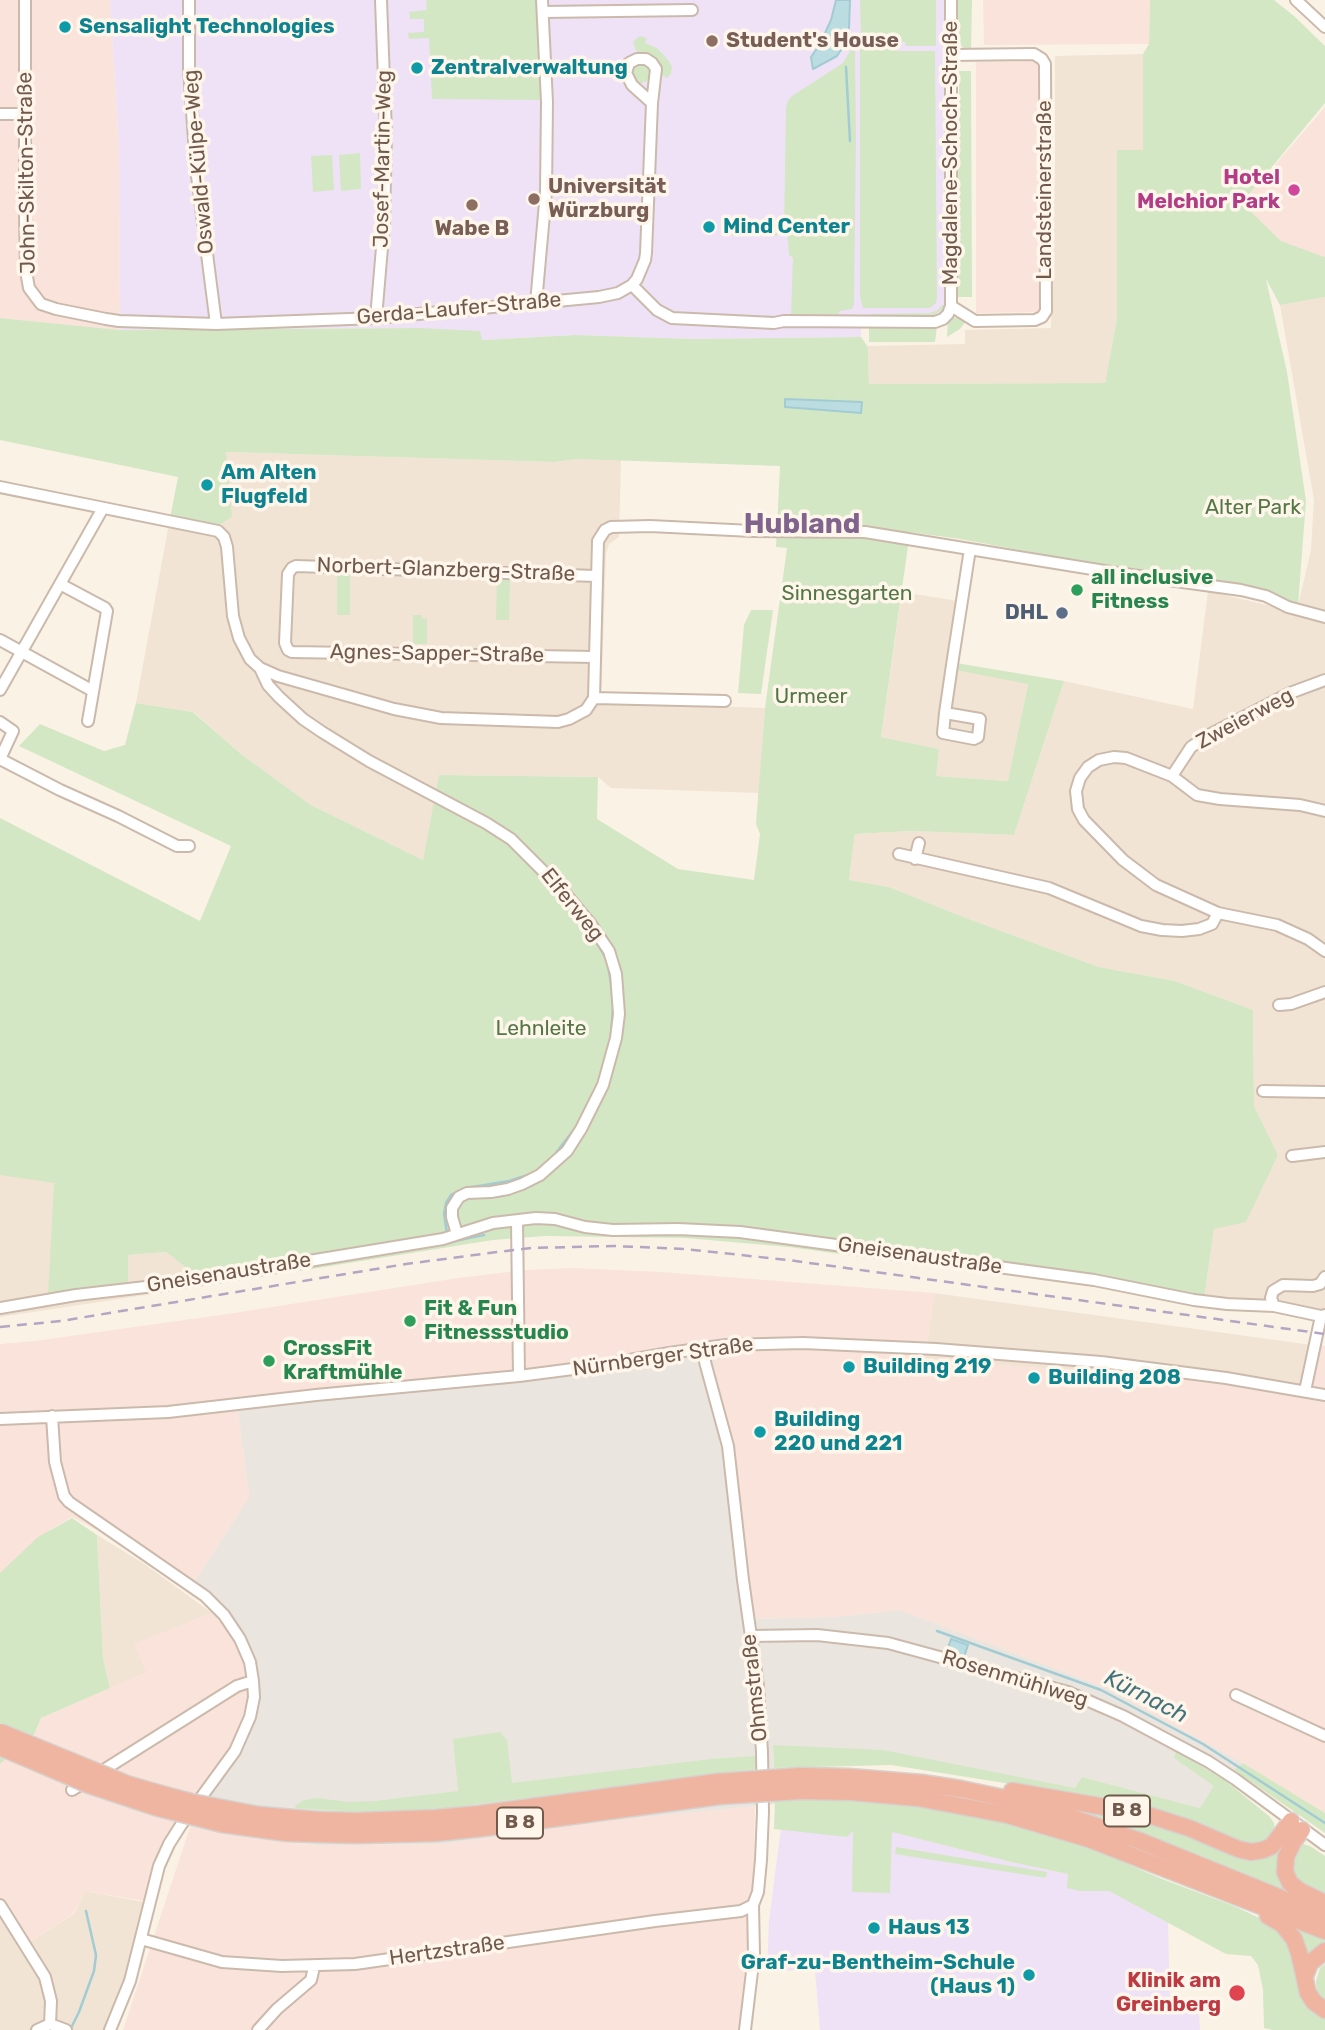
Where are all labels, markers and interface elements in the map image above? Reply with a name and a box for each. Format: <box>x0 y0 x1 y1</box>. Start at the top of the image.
place label: Sensalight Technologies <box>79 14 335 40</box>
marker: Sensalight Technologies <box>57 19 73 35</box>
street label: Magdalene-Schoch-Straße <box>938 21 964 285</box>
place label: Student's House <box>726 28 899 54</box>
marker: Student's House <box>704 33 720 49</box>
place label: Zentralverwaltung <box>431 55 628 81</box>
marker: Zentralverwaltung <box>409 60 425 76</box>
street label: Oswald-Külpe-Weg <box>178 69 220 255</box>
street label: Josef-Martin-Weg <box>369 70 397 248</box>
street label: John-Skilton-Straße <box>13 72 41 274</box>
street label: Landsteinerstraße <box>1032 100 1058 280</box>
place label: Hotel Melchior Park <box>1137 165 1280 215</box>
place label: Universität Würzburg <box>548 174 666 224</box>
marker: Hotel Melchior Park <box>1286 182 1302 198</box>
marker: Universität Würzburg <box>526 191 542 207</box>
marker: Wabe B <box>464 197 480 213</box>
place label: Mind Center <box>723 214 850 240</box>
place label: Wabe B <box>435 216 509 242</box>
marker: Mind Center <box>701 219 717 235</box>
street label: Gerda-Laufer-Straße <box>356 287 562 331</box>
place label: Am Alten Flugfeld <box>221 460 317 510</box>
marker: Am Alten Flugfeld <box>199 477 215 493</box>
park label: Alter Park <box>1205 495 1301 521</box>
district label: Hubland <box>744 508 860 542</box>
street label: Norbert-Glanzberg-Straße <box>316 553 576 587</box>
place label: all inclusive Fitness <box>1091 565 1213 615</box>
park label: Sinnesgarten <box>782 581 912 607</box>
marker: all inclusive Fitness <box>1069 582 1085 598</box>
place label: DHL <box>1005 600 1048 626</box>
marker: DHL <box>1054 605 1070 621</box>
street label: Agnes-Sapper-Straße <box>330 640 544 668</box>
street label: Zweierweg <box>1192 683 1298 755</box>
park label: Urmeer <box>775 684 847 710</box>
street label: Elferweg <box>535 864 609 946</box>
park label: Lehnleite <box>496 1016 586 1042</box>
street label: Gneisenaustraße <box>836 1232 1004 1280</box>
street label: Gneisenaustraße <box>145 1248 313 1298</box>
place label: Fit & Fun Fitnessstudio <box>424 1296 569 1346</box>
marker: Fit & Fun Fitnessstudio <box>402 1313 418 1329</box>
street label: Nürnberger Straße <box>571 1332 755 1382</box>
place label: CrossFit Kraftmühle <box>283 1336 403 1386</box>
marker: CrossFit Kraftmühle <box>261 1353 277 1369</box>
place label: Building 219 <box>863 1354 991 1380</box>
marker: Building 219 <box>841 1359 857 1375</box>
place label: Building 208 <box>1048 1365 1181 1391</box>
marker: Building 208 <box>1026 1370 1042 1386</box>
place label: Building 220 und 221 <box>774 1407 902 1457</box>
marker: Building 220 und 221 <box>752 1424 768 1440</box>
street label: Ohmstraße <box>737 1633 773 1743</box>
street label: Rosenmühlweg <box>939 1645 1091 1713</box>
water label: Kürnach <box>1100 1664 1192 1730</box>
road number: B 8 <box>1104 1796 1150 1826</box>
road number: B 8 <box>497 1808 543 1839</box>
place label: Haus 13 <box>888 1915 970 1941</box>
marker: Haus 13 <box>866 1920 882 1936</box>
street label: Hertzstraße <box>388 1930 506 1972</box>
place label: Graf-zu-Bentheim-Schule (Haus 1) <box>741 1950 1015 2000</box>
marker: Graf-zu-Bentheim-Schule (Haus 1) <box>1021 1967 1037 1983</box>
place label: Klinik am Greinberg <box>1116 1968 1221 2018</box>
marker: Klinik am Greinberg <box>1227 1983 1247 2003</box>

